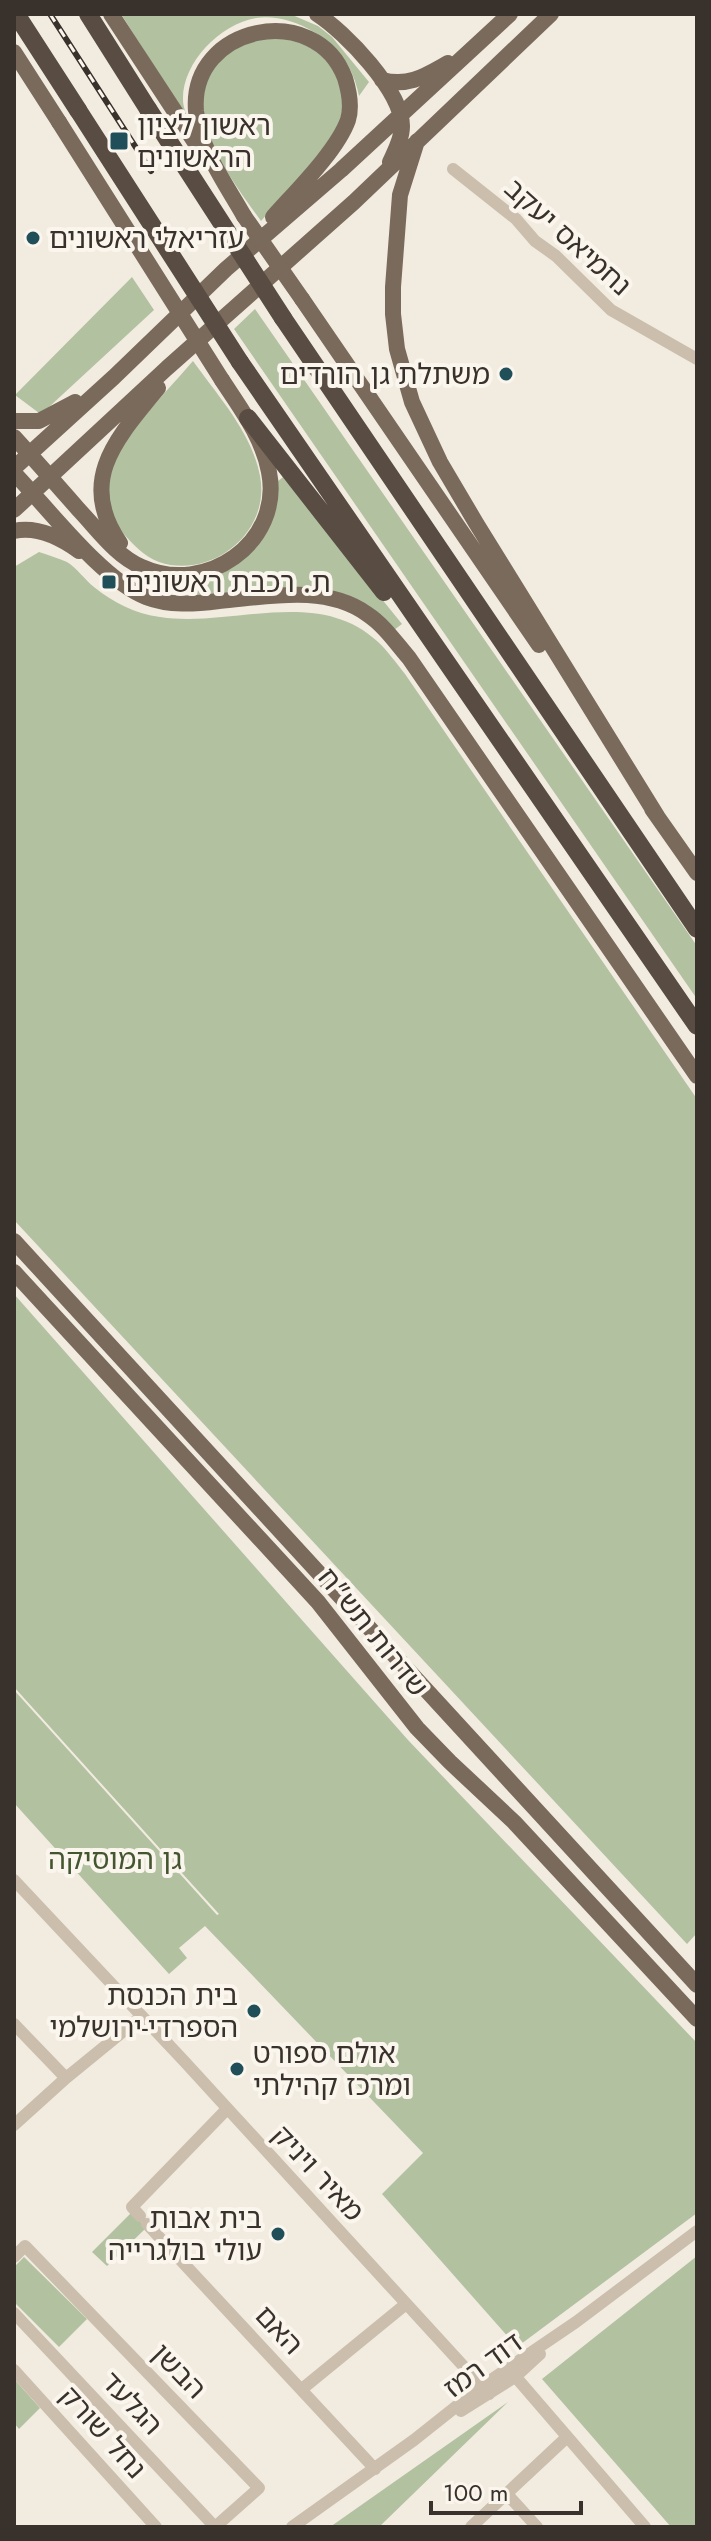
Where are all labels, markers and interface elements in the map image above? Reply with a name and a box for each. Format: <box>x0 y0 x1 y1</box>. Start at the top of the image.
place label: ראשון לציון הראשונים <box>137 105 271 178</box>
marker: ראשון לציון הראשונים <box>108 130 130 152</box>
street label: נחמיאס יעקב <box>495 169 641 305</box>
place label: עזריאלי ראשונים <box>49 218 244 259</box>
marker: עזריאלי ראשונים <box>24 229 42 247</box>
place label: משתלת גן הורדים <box>280 354 490 395</box>
marker: משתלת גן הורדים <box>497 365 515 383</box>
place label: ת. רכבת ראשונים <box>125 562 331 603</box>
marker: ת. רכבת ראשונים <box>100 573 118 591</box>
street label: שדרות תש"ח <box>308 1559 438 1705</box>
park label: גן המוסיקה <box>48 1839 182 1880</box>
place label: בית הכנסת הספרדי-ירושלמי <box>49 1975 238 2048</box>
marker: בית הכנסת הספרדי-ירושלמי <box>245 2002 263 2020</box>
place label: אולם ספורט ומרכז קהילתי <box>253 2033 411 2106</box>
marker: אולם ספורט ומרכז קהילתי <box>228 2060 246 2078</box>
street label: מאיר ויניק <box>262 2115 374 2231</box>
place label: בית אבות עולי בולגרייה <box>108 2198 262 2271</box>
marker: בית אבות עולי בולגרייה <box>269 2225 287 2243</box>
street label: האם <box>245 2296 313 2364</box>
street label: דוד רמז <box>435 2322 531 2408</box>
street label: הבשן <box>142 2334 216 2408</box>
street label: הגלעד <box>92 2362 172 2444</box>
street label: נחל שורק <box>50 2376 156 2488</box>
scale bar <box>431 2465 581 2515</box>
text: 100 m <box>443 2475 509 2510</box>

